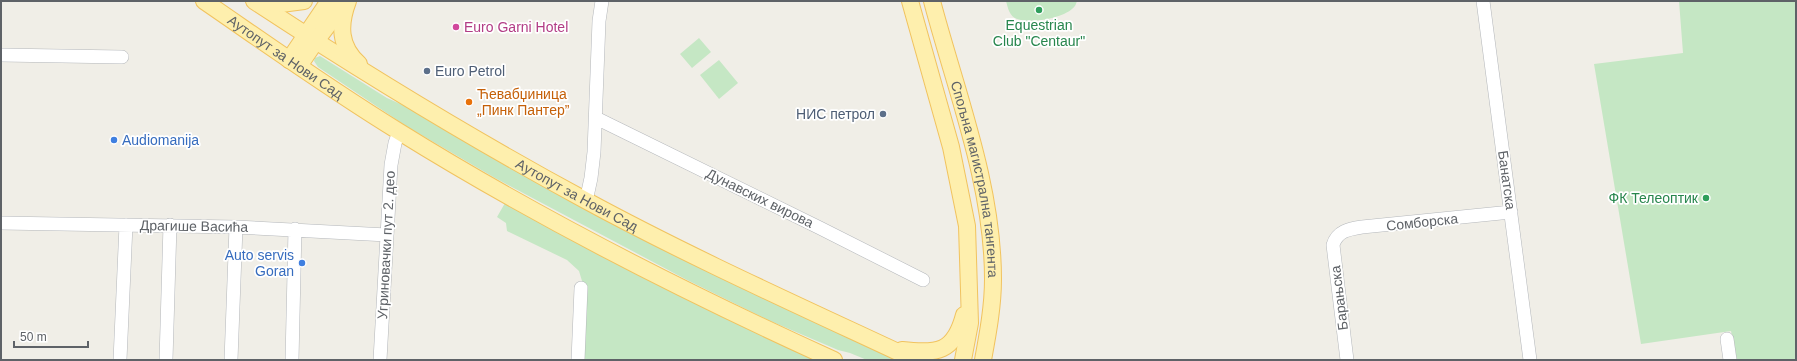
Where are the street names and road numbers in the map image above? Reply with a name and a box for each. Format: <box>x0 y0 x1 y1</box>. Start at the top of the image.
street label: Аутопут за Нови Сад <box>225 12 346 102</box>
street label: Спољна магистрална тангента <box>948 79 1001 278</box>
street label: Банатска <box>1495 149 1519 211</box>
street label: Аутопут за Нови Сад <box>513 155 641 235</box>
street label: Дунавских вирова <box>704 165 816 231</box>
street label: Угриновачки пут 2. део <box>374 170 398 320</box>
street label: Сомборска <box>1385 210 1459 234</box>
street label: Драгише Васића <box>140 217 249 235</box>
street label: Барањска <box>1327 264 1351 331</box>

